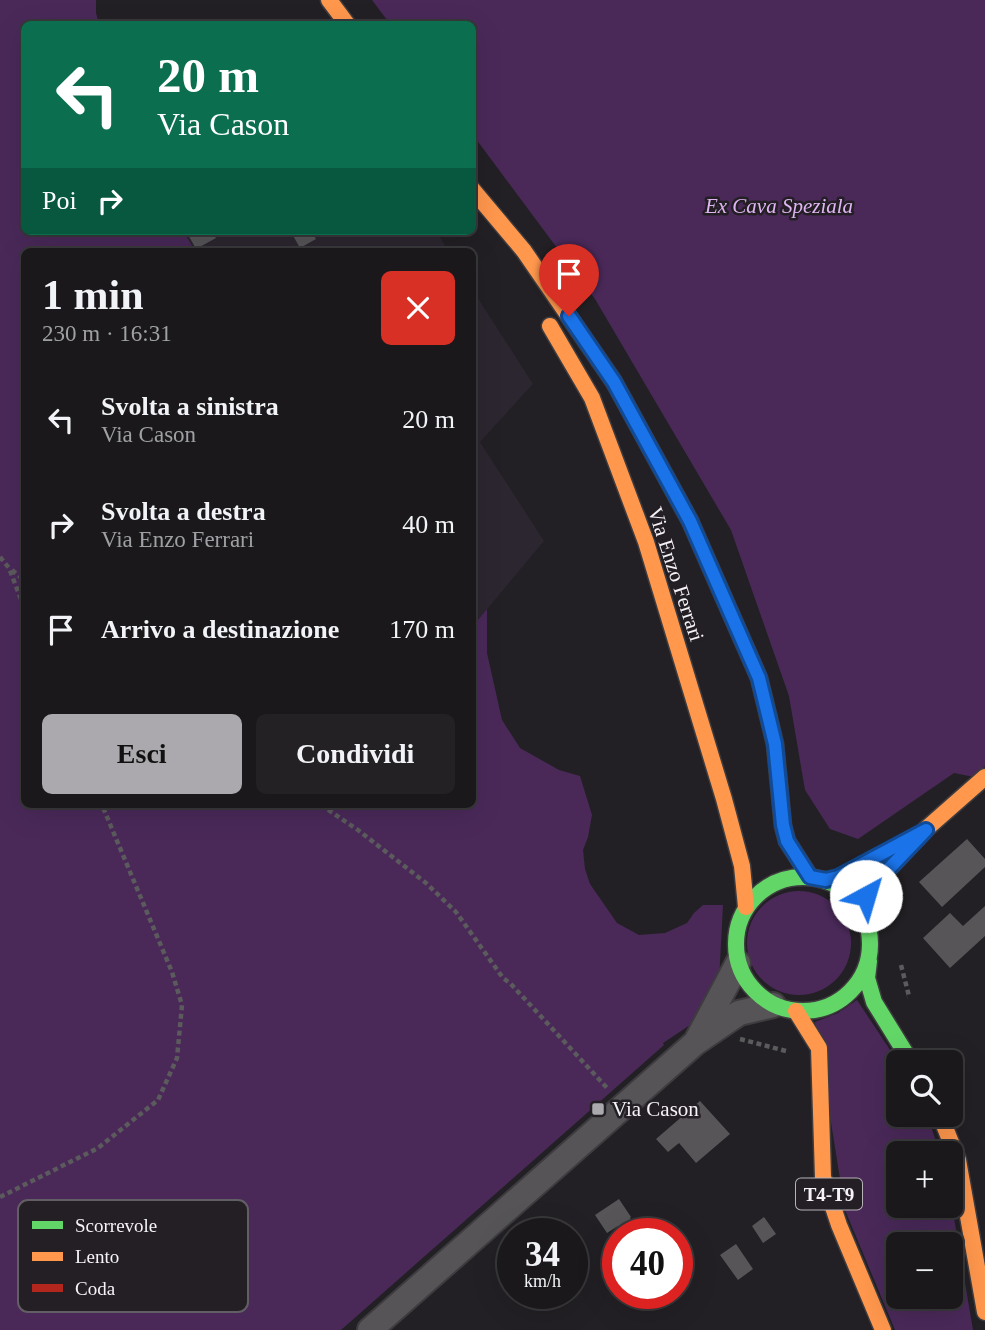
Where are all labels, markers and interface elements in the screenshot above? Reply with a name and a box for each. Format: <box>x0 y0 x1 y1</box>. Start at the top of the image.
text: 20 m <box>157 48 259 103</box>
icon: left <box>42 49 133 140</box>
text: Via Cason <box>157 106 289 142</box>
icon: right <box>91 182 129 220</box>
text: Poi <box>42 186 77 215</box>
park label: Ex Cava Speziala <box>704 194 853 218</box>
pin <box>539 244 599 316</box>
icon: arrive <box>550 255 588 293</box>
button: close <box>381 271 455 345</box>
text: 1 min <box>42 272 144 318</box>
text: 230 m · 16:31 <box>42 321 172 346</box>
text: Svolta a sinistra <box>101 392 279 421</box>
icon: left <box>42 401 80 439</box>
text: 20 m <box>402 405 455 434</box>
text: Via Cason <box>101 422 196 447</box>
text: Svolta a destra <box>101 497 266 526</box>
street label: Via Enzo Ferrari <box>643 504 709 644</box>
icon: right <box>42 506 80 544</box>
text: 40 m <box>402 510 455 539</box>
text: Via Enzo Ferrari <box>101 527 254 552</box>
icon: arrive <box>42 611 80 649</box>
text: Arrivo a destinazione <box>101 615 339 644</box>
text: 170 m <box>389 615 455 644</box>
button: Esci <box>42 714 242 794</box>
button: Condividi <box>256 714 455 794</box>
position arrow <box>829 859 903 933</box>
map controls <box>886 1050 963 1309</box>
button: search <box>886 1050 963 1127</box>
place label: Via Cason <box>612 1097 699 1121</box>
marker: Via Cason <box>590 1101 606 1117</box>
button: + <box>886 1141 963 1218</box>
road number: T4-T9 <box>796 1178 862 1210</box>
legend <box>18 1200 248 1312</box>
text: Scorrevole <box>75 1215 157 1236</box>
speed limit sign: 40 <box>602 1218 693 1309</box>
button: − <box>886 1232 963 1309</box>
text: 34 <box>525 1235 560 1274</box>
text: Lento <box>75 1246 119 1267</box>
text: km/h <box>524 1271 561 1291</box>
text: Coda <box>75 1278 116 1299</box>

